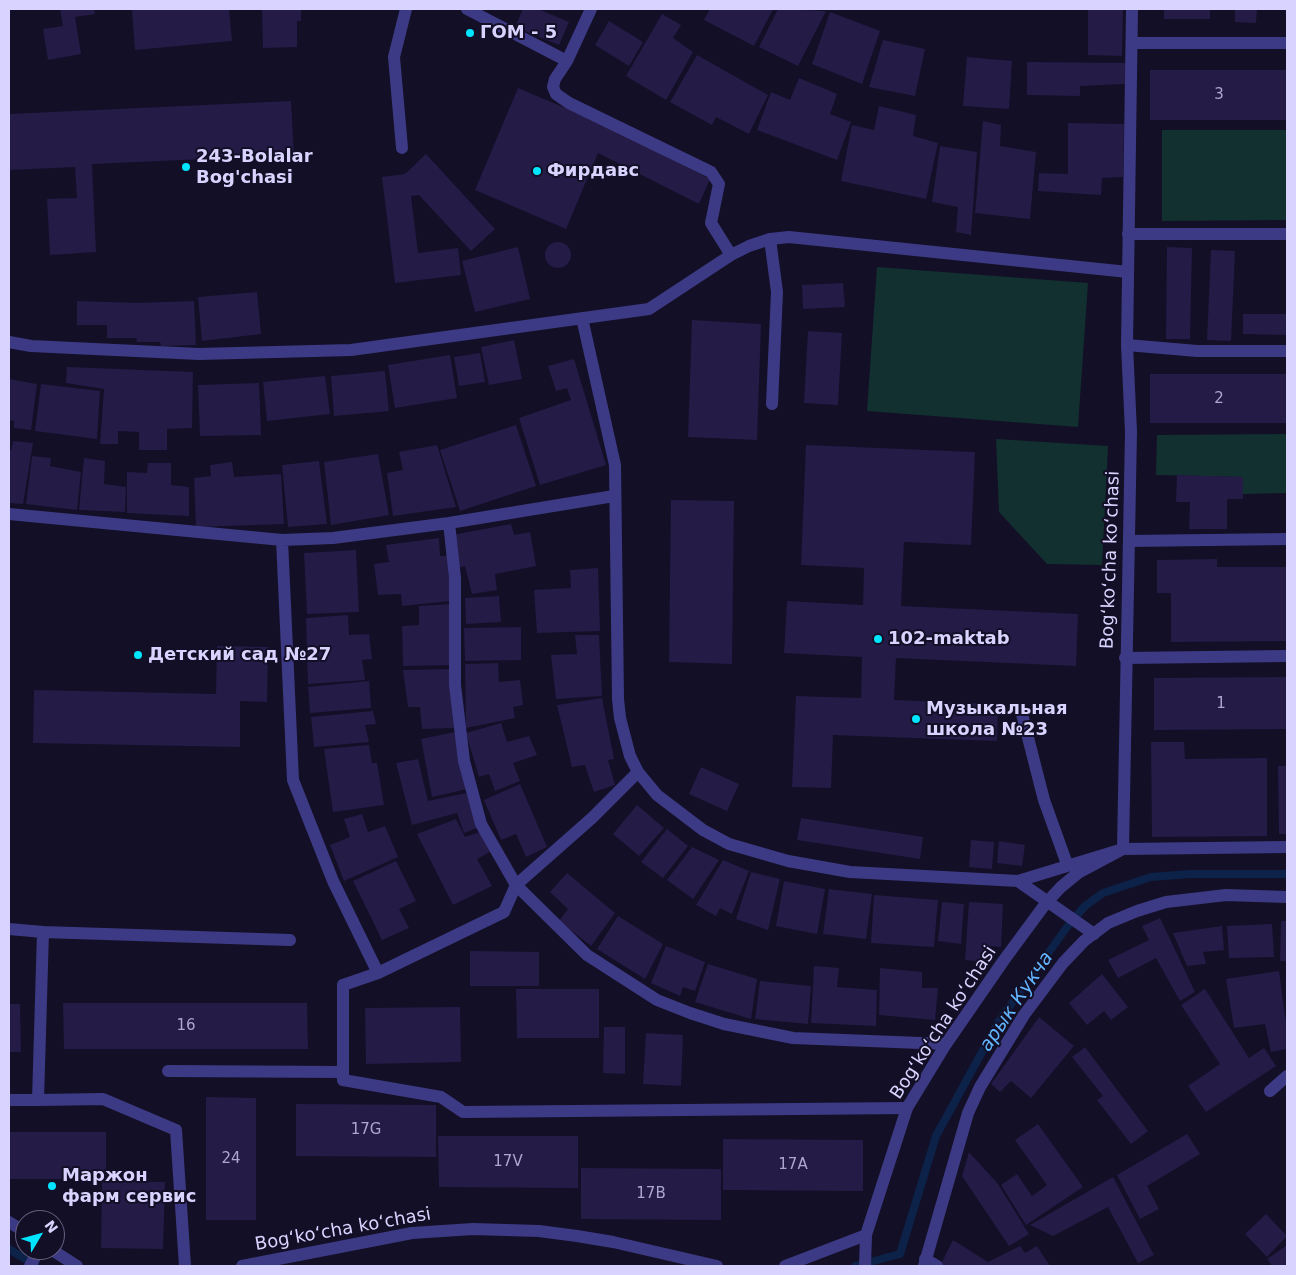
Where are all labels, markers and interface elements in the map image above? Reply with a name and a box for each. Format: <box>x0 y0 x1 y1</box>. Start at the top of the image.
place label: ГОМ - 5 <box>480 22 557 44</box>
marker: ГОМ - 5 <box>464 27 476 39</box>
house number: 3 <box>1214 86 1224 104</box>
place label: 243-Bolalar Bog'chasi <box>196 146 313 188</box>
place label: Фирдавс <box>547 160 639 182</box>
marker: 243-Bolalar Bog'chasi <box>180 161 192 173</box>
marker: Фирдавс <box>531 165 543 177</box>
house number: 2 <box>1214 390 1224 408</box>
street label: Bogʻkoʻcha koʻchasi <box>1097 471 1125 649</box>
place label: 102-maktab <box>888 628 1010 650</box>
marker: 102-maktab <box>872 633 884 645</box>
place label: Детский сад №27 <box>148 644 331 666</box>
marker: Детский сад №27 <box>132 649 144 661</box>
house number: 1 <box>1216 695 1226 713</box>
place label: Музыкальная школа №23 <box>926 698 1067 741</box>
marker: Музыкальная школа №23 <box>910 713 922 725</box>
street label: Bogʻkoʻcha koʻchasi <box>886 942 1002 1104</box>
water label: арык Кукча <box>975 948 1059 1056</box>
house number: 16 <box>176 1017 196 1035</box>
house number: 17G <box>351 1121 381 1139</box>
house number: 24 <box>221 1150 241 1168</box>
house number: 17V <box>493 1153 523 1171</box>
house number: 17A <box>778 1156 808 1174</box>
place label: Маржон фарм сервис <box>62 1165 196 1208</box>
marker: Маржон фарм сервис <box>46 1180 58 1192</box>
house number: 17B <box>636 1185 666 1203</box>
street label: Bogʻkoʻcha koʻchasi <box>253 1204 433 1256</box>
north arrow <box>15 1210 65 1260</box>
text: N <box>41 1217 61 1236</box>

